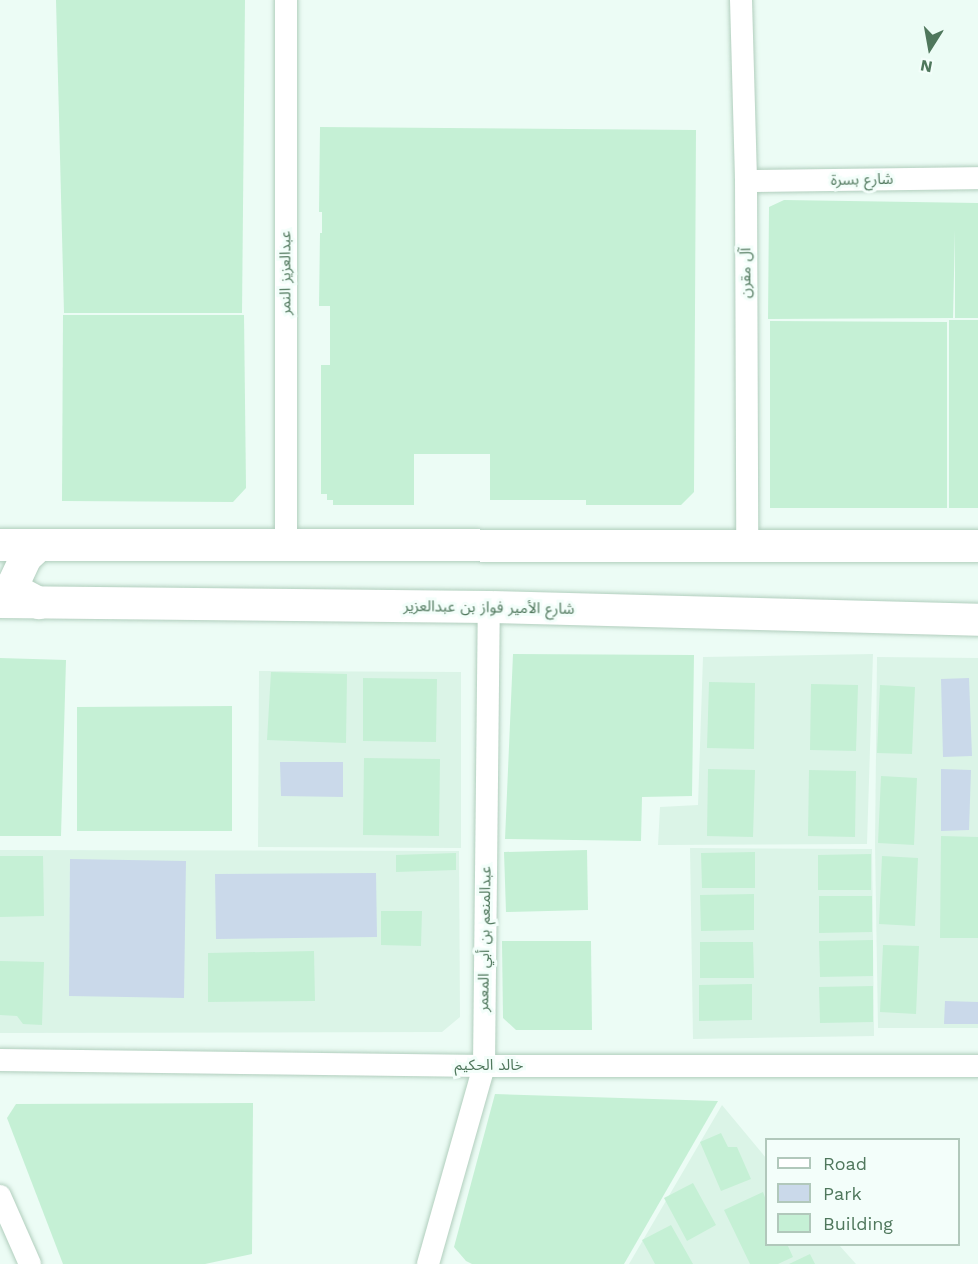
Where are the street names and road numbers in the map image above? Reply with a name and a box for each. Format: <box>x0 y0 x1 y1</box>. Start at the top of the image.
street label: شارع بسرة <box>831 170 893 190</box>
street label: عبدالعزيز النمر <box>277 231 295 315</box>
street label: آل مقرن <box>737 248 755 298</box>
street label: شارع الأمير فواز بن عبدالعزير <box>403 598 575 618</box>
street label: عبدالمنعم بن أبي المعمر <box>475 866 495 1012</box>
street label: خالد الحكيم <box>455 1057 523 1075</box>

